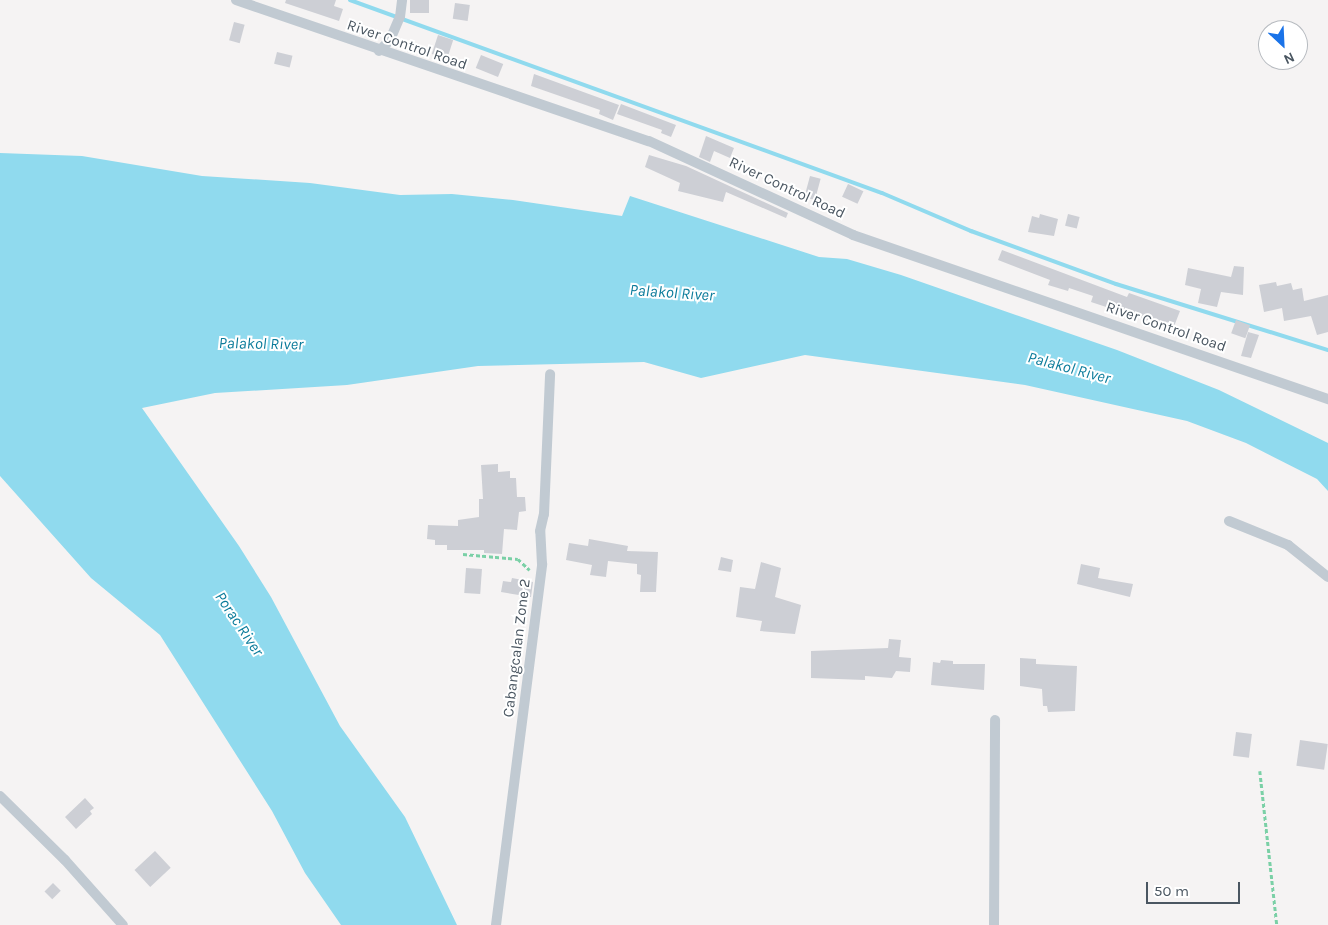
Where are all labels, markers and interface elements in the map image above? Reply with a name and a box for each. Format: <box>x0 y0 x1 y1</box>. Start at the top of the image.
street label: River Control Road <box>345 16 469 74</box>
north arrow <box>1258 20 1308 70</box>
text: N <box>1281 48 1297 68</box>
street label: River Control Road <box>726 153 848 223</box>
water label: Palakol River <box>629 280 715 306</box>
street label: River Control Road <box>1104 298 1228 356</box>
water label: Palakol River <box>218 334 304 354</box>
water label: Palakol River <box>1026 348 1112 388</box>
street label: Cabangcalan Zone 2 <box>500 578 534 718</box>
water label: Porac River <box>210 588 268 660</box>
scale bar <box>1148 872 1242 904</box>
text: 50 m <box>1154 882 1189 900</box>

